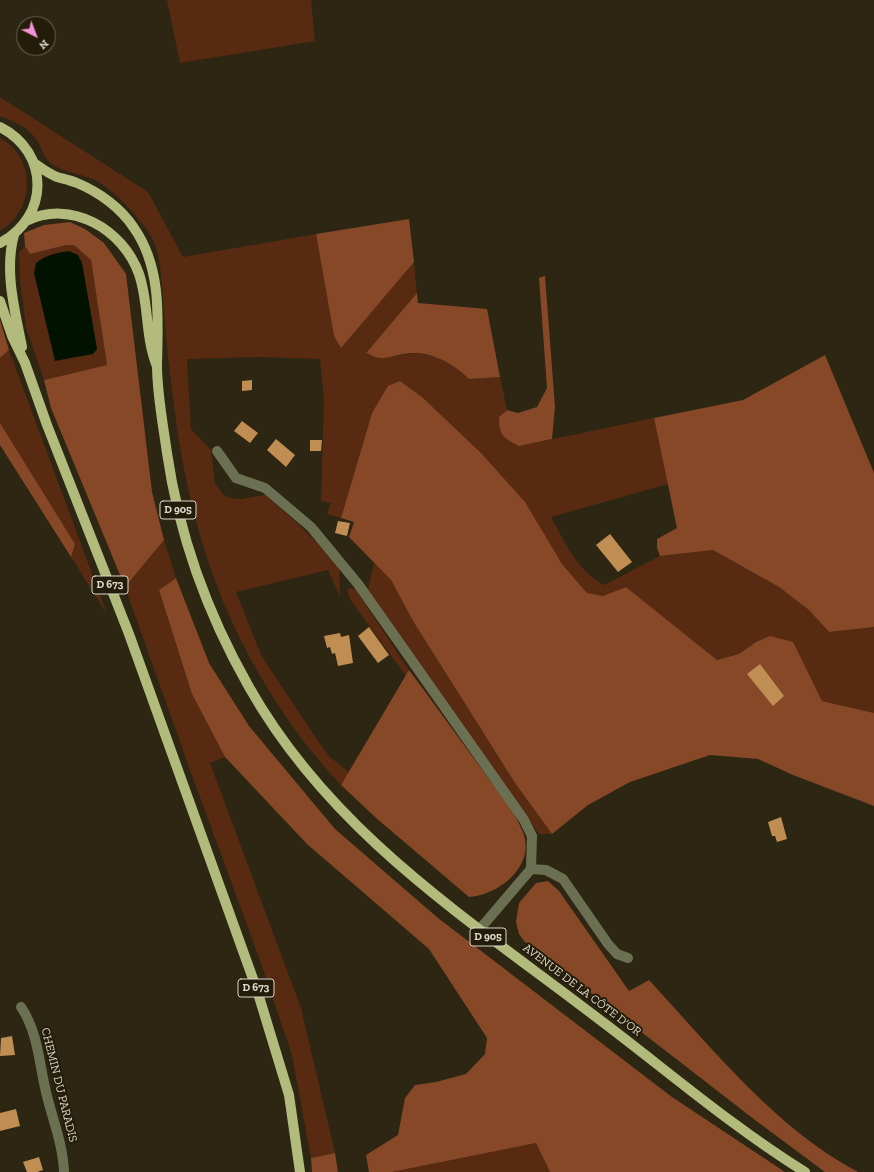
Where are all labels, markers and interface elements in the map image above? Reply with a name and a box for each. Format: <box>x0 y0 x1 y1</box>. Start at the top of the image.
north arrow <box>16 16 56 56</box>
text: N <box>36 37 51 52</box>
road number: D 905 <box>160 501 196 519</box>
road number: D 673 <box>92 576 128 594</box>
road number: D 905 <box>470 928 506 946</box>
street label: AVENUE DE LA CÔTE D'OR <box>520 941 644 1039</box>
road number: D 673 <box>238 979 274 997</box>
street label: CHEMIN DU PARADIS <box>38 1026 80 1144</box>

